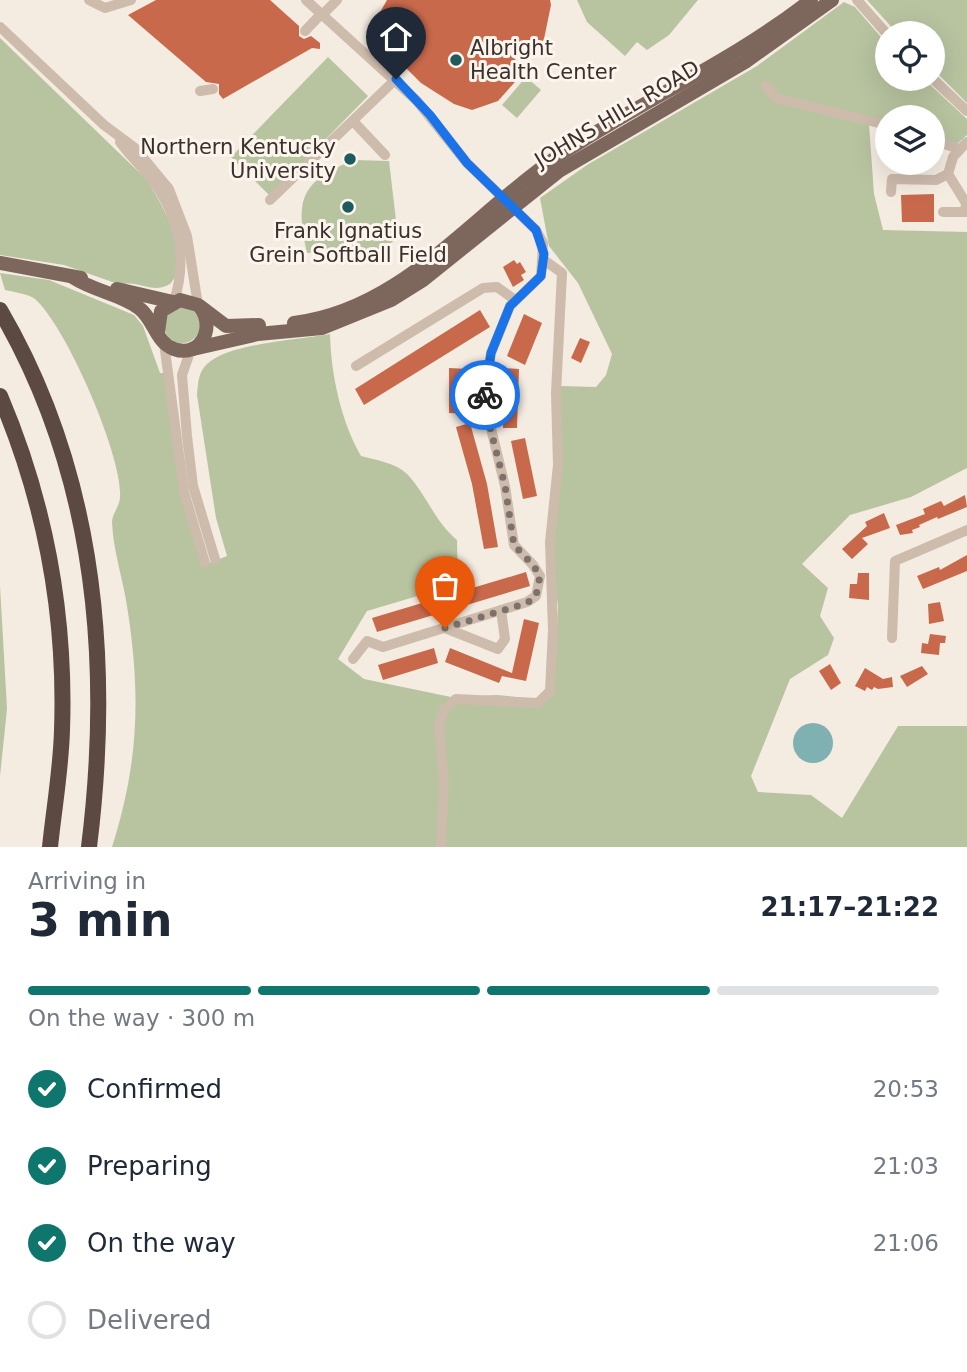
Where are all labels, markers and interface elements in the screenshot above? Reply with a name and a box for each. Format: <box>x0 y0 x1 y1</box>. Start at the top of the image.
pin <box>366 7 426 79</box>
icon: home <box>377 18 415 56</box>
map controls <box>875 21 945 175</box>
button: locate <box>875 21 945 91</box>
place label: Albright Health Center <box>470 36 617 84</box>
marker: Albright Health Center <box>448 52 464 68</box>
street label: JOHNS HILL ROAD <box>529 55 704 174</box>
button: layers <box>875 105 945 175</box>
place label: Northern Kentucky University <box>140 135 336 183</box>
marker: Northern Kentucky University <box>342 151 358 167</box>
marker: Frank Ignatius Grein Softball Field <box>340 199 356 215</box>
place label: Frank Ignatius Grein Softball Field <box>249 219 447 267</box>
courier <box>450 360 520 430</box>
icon: bike <box>466 376 504 414</box>
pin <box>415 556 475 628</box>
icon: bag <box>426 567 464 605</box>
text: Arriving in <box>28 868 146 894</box>
text: 21:17–21:22 <box>760 892 939 922</box>
text: 3 min <box>28 893 172 947</box>
text: On the way · 300 m <box>28 1005 255 1031</box>
icon: check <box>28 1070 66 1108</box>
text: Confirmed <box>87 1074 222 1104</box>
text: 20:53 <box>873 1076 939 1102</box>
icon: check <box>28 1147 66 1185</box>
text: Preparing <box>87 1151 212 1181</box>
text: 21:03 <box>873 1153 939 1179</box>
icon: check <box>28 1224 66 1262</box>
text: On the way <box>87 1228 236 1258</box>
text: 21:06 <box>873 1230 939 1256</box>
text: Delivered <box>87 1305 211 1335</box>

